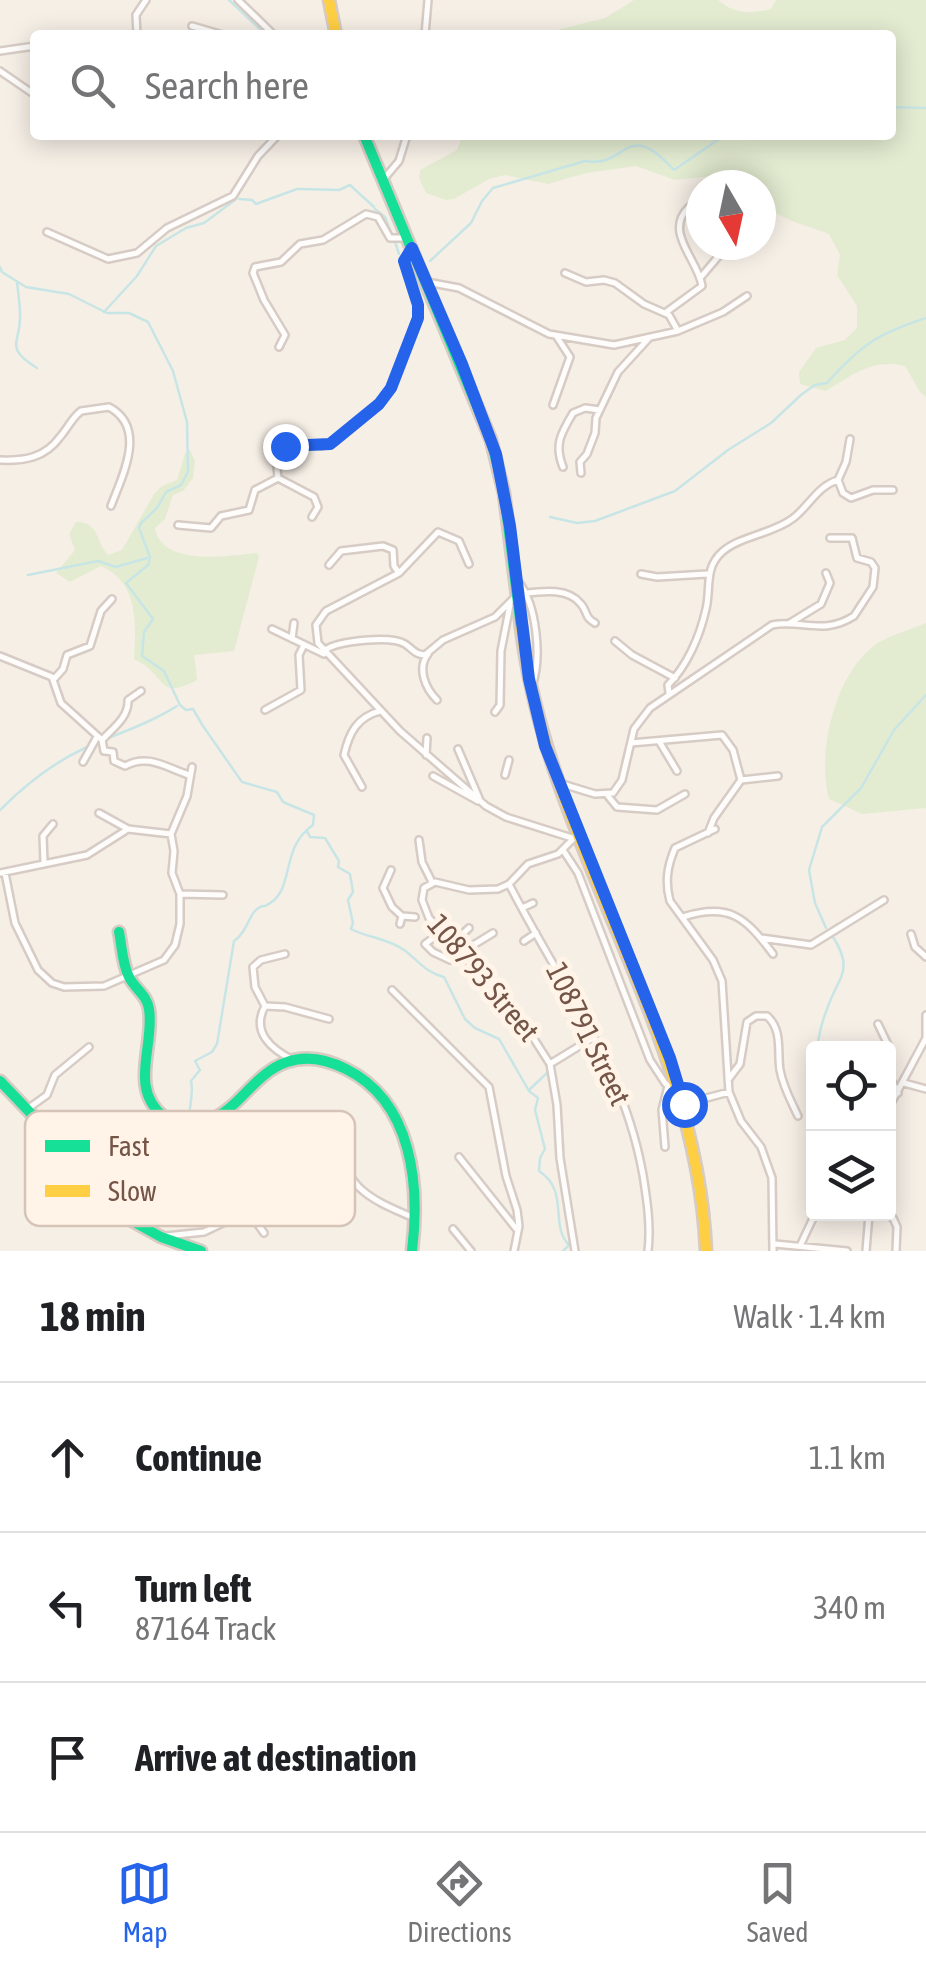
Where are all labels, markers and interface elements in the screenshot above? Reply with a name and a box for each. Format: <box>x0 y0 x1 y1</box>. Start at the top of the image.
search box <box>30 30 896 140</box>
icon: search <box>65 58 120 113</box>
text: Search here <box>145 64 309 107</box>
north arrow <box>686 170 776 260</box>
route end <box>263 424 309 470</box>
street label: 108793 Street <box>421 907 546 1047</box>
street label: 108791 Street <box>540 957 638 1110</box>
map controls <box>806 1041 896 1221</box>
button: locate <box>806 1041 896 1131</box>
route start <box>662 1082 708 1128</box>
legend <box>25 1111 355 1226</box>
text: Fast <box>108 1130 150 1162</box>
button: layers <box>806 1131 896 1221</box>
text: Slow <box>108 1175 157 1207</box>
text: 18 min <box>40 1292 146 1340</box>
text: Walk · 1.4 km <box>733 1298 886 1335</box>
icon: ahead <box>40 1430 95 1485</box>
text: Continue <box>135 1436 262 1479</box>
text: 1.1 km <box>809 1439 886 1476</box>
text: Turn left <box>135 1567 251 1610</box>
icon: left <box>40 1580 95 1635</box>
text: 340 m <box>813 1589 886 1626</box>
text: 87164 Track <box>135 1610 276 1647</box>
icon: arrive <box>40 1730 95 1785</box>
text: Arrive at destination <box>135 1736 417 1779</box>
tab: Map <box>117 1856 172 1948</box>
tab: Directions <box>407 1856 512 1948</box>
tab: Saved <box>747 1856 809 1948</box>

